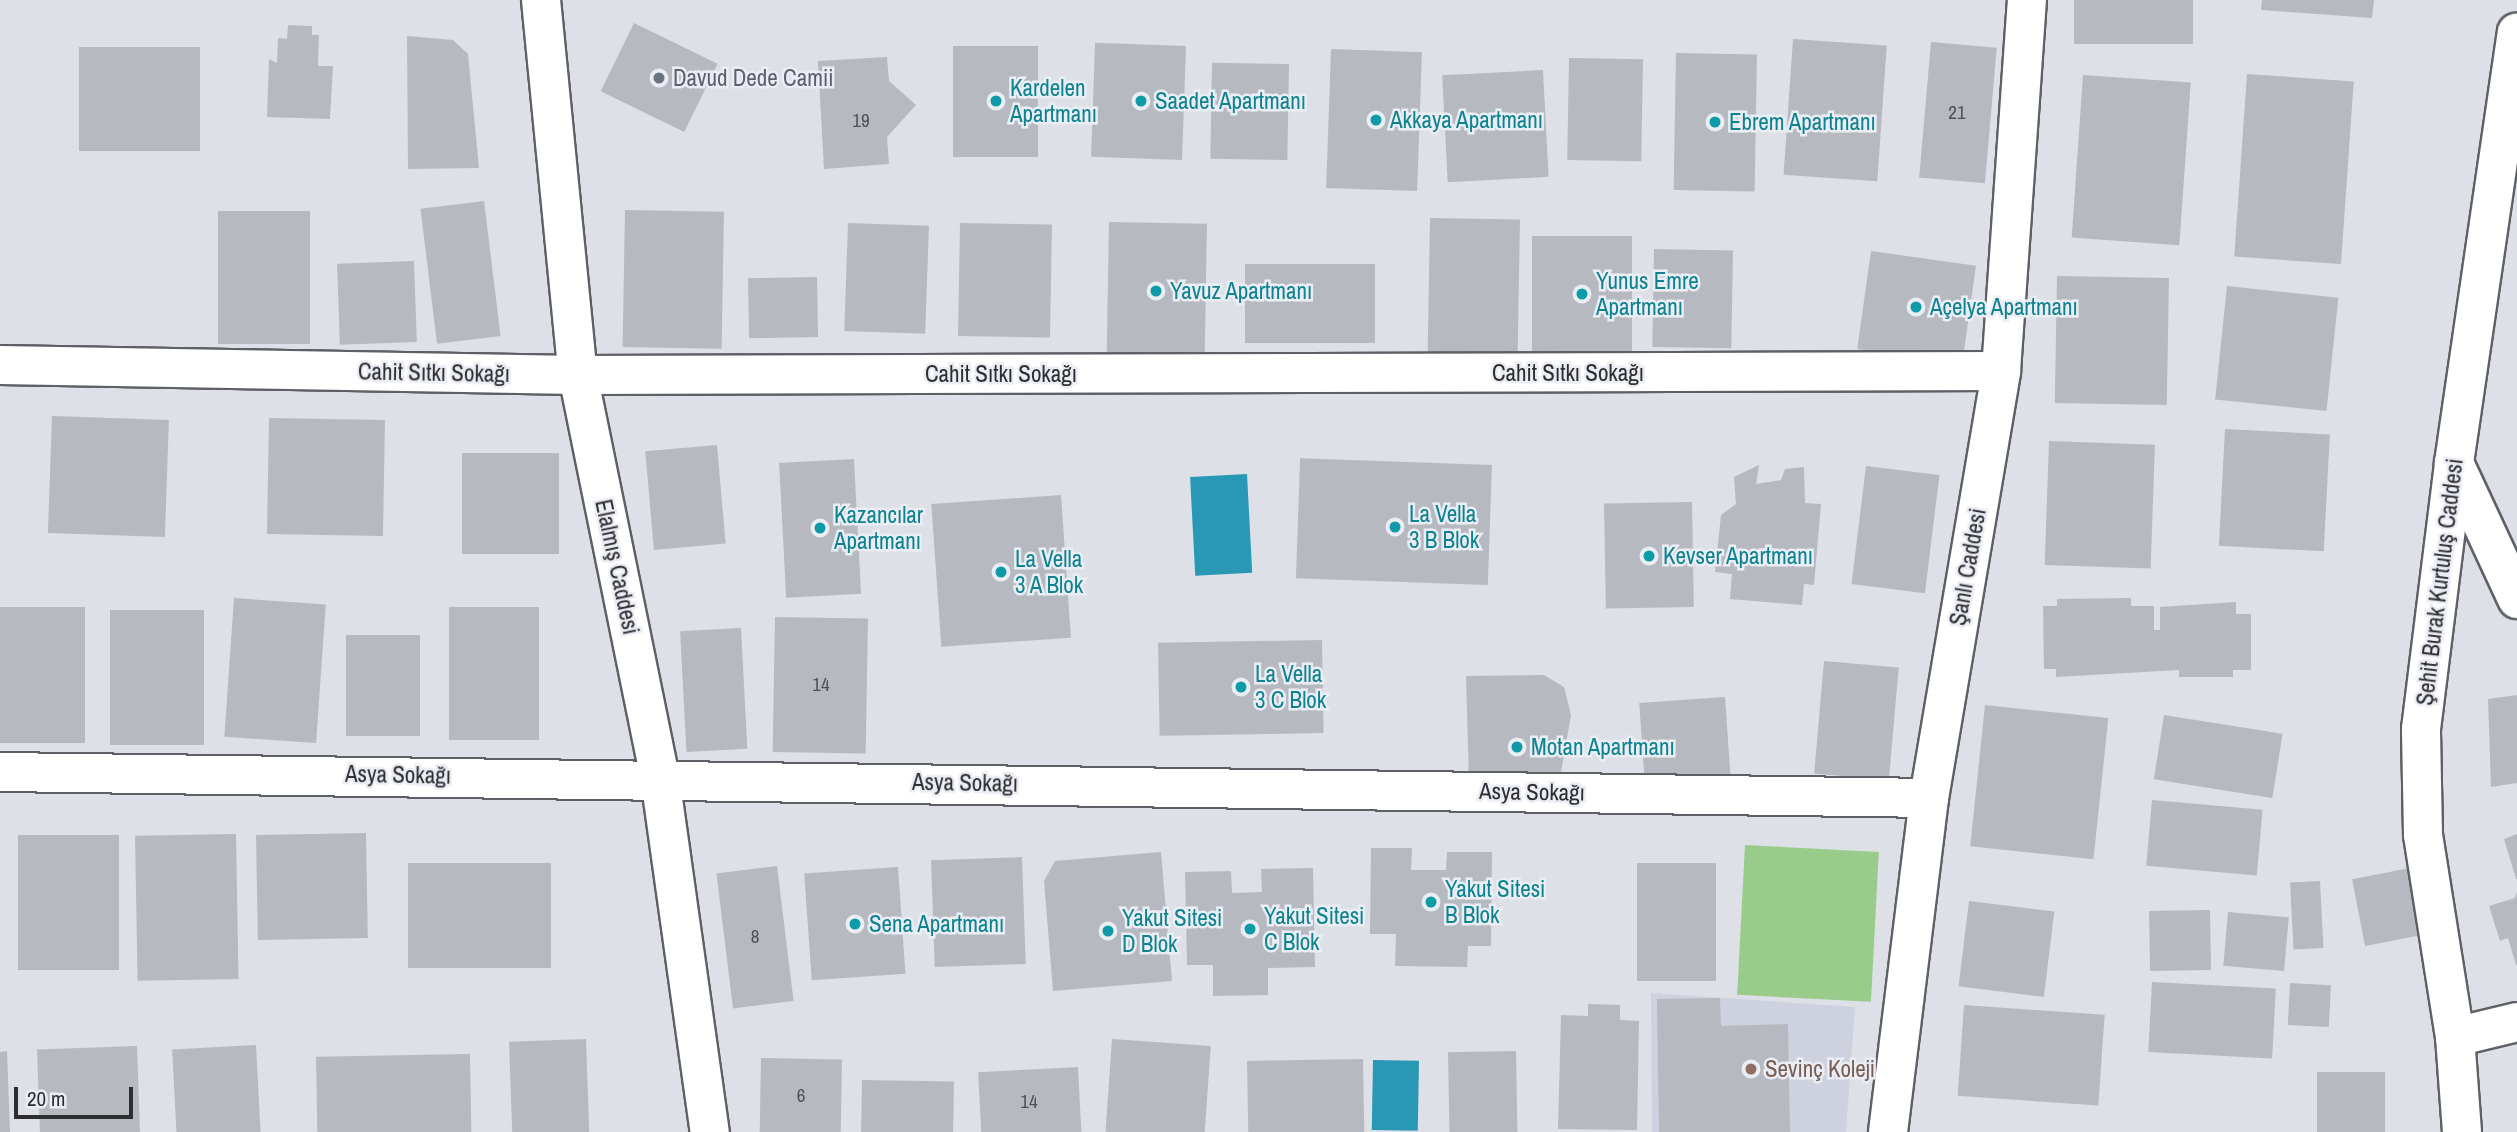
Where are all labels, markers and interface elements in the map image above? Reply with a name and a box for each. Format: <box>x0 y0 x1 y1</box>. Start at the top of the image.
place label: Davud Dede Camii <box>673 64 833 92</box>
marker: Davud Dede Camii <box>651 70 667 86</box>
place label: Kardelen Apartmanı <box>1010 74 1097 128</box>
place label: Saadet Apartmanı <box>1155 87 1307 115</box>
marker: Kardelen Apartmanı <box>988 93 1004 109</box>
marker: Saadet Apartmanı <box>1133 93 1149 109</box>
house number: 21 <box>1948 102 1966 124</box>
place label: Akkaya Apartmanı <box>1390 106 1544 134</box>
place label: Ebrem Apartmanı <box>1729 108 1877 136</box>
house number: 19 <box>852 110 870 132</box>
marker: Akkaya Apartmanı <box>1368 112 1384 128</box>
marker: Ebrem Apartmanı <box>1707 114 1723 130</box>
place label: Yunus Emre Apartmanı <box>1596 267 1699 321</box>
place label: Yavuz Apartmanı <box>1170 277 1313 305</box>
marker: Yavuz Apartmanı <box>1148 283 1164 299</box>
marker: Yunus Emre Apartmanı <box>1574 286 1590 302</box>
place label: Açelya Apartmanı <box>1930 293 2079 321</box>
marker: Açelya Apartmanı <box>1908 299 1924 315</box>
street label: Cahit Sıtkı Sokağı <box>358 358 510 388</box>
street label: Cahit Sıtkı Sokağı <box>1492 359 1644 387</box>
street label: Cahit Sıtkı Sokağı <box>925 360 1077 388</box>
street label: Şehit Burak Kurtuluş Caddesi <box>2411 457 2469 707</box>
street label: Elalmış Caddesi <box>589 497 645 637</box>
place label: La Vella 3 B Blok <box>1409 500 1479 554</box>
place label: Kazancılar Apartmanı <box>834 501 923 555</box>
street label: Şanlı Caddesi <box>1944 506 1992 628</box>
marker: La Vella 3 B Blok <box>1387 519 1403 535</box>
marker: Kazancılar Apartmanı <box>812 520 828 536</box>
place label: Kevser Apartmanı <box>1663 542 1814 570</box>
place label: La Vella 3 A Blok <box>1015 545 1085 599</box>
marker: Kevser Apartmanı <box>1641 548 1657 564</box>
marker: La Vella 3 A Blok <box>993 564 1009 580</box>
place label: La Vella 3 C Blok <box>1255 660 1326 714</box>
house number: 14 <box>812 674 830 696</box>
marker: La Vella 3 C Blok <box>1233 679 1249 695</box>
place label: Motan Apartmanı <box>1531 733 1676 761</box>
marker: Motan Apartmanı <box>1509 739 1525 755</box>
street label: Asya Sokağı <box>345 760 451 790</box>
street label: Asya Sokağı <box>912 768 1018 798</box>
street label: Asya Sokağı <box>1479 777 1585 807</box>
place label: Yakut Sitesi B Blok <box>1445 875 1545 929</box>
marker: Yakut Sitesi B Blok <box>1423 894 1439 910</box>
place label: Yakut Sitesi C Blok <box>1264 902 1364 956</box>
place label: Yakut Sitesi D Blok <box>1122 904 1222 958</box>
place label: Sena Apartmanı <box>869 910 1005 938</box>
marker: Sena Apartmanı <box>847 916 863 932</box>
marker: Yakut Sitesi C Blok <box>1242 921 1258 937</box>
marker: Yakut Sitesi D Blok <box>1100 923 1116 939</box>
house number: 8 <box>751 926 759 948</box>
place label: Sevinç Koleji <box>1765 1055 1875 1083</box>
marker: Sevinç Koleji <box>1743 1061 1759 1077</box>
scale bar <box>18 1072 136 1116</box>
text: 20 m <box>27 1084 65 1113</box>
house number: 6 <box>797 1085 805 1107</box>
house number: 14 <box>1020 1091 1038 1113</box>

